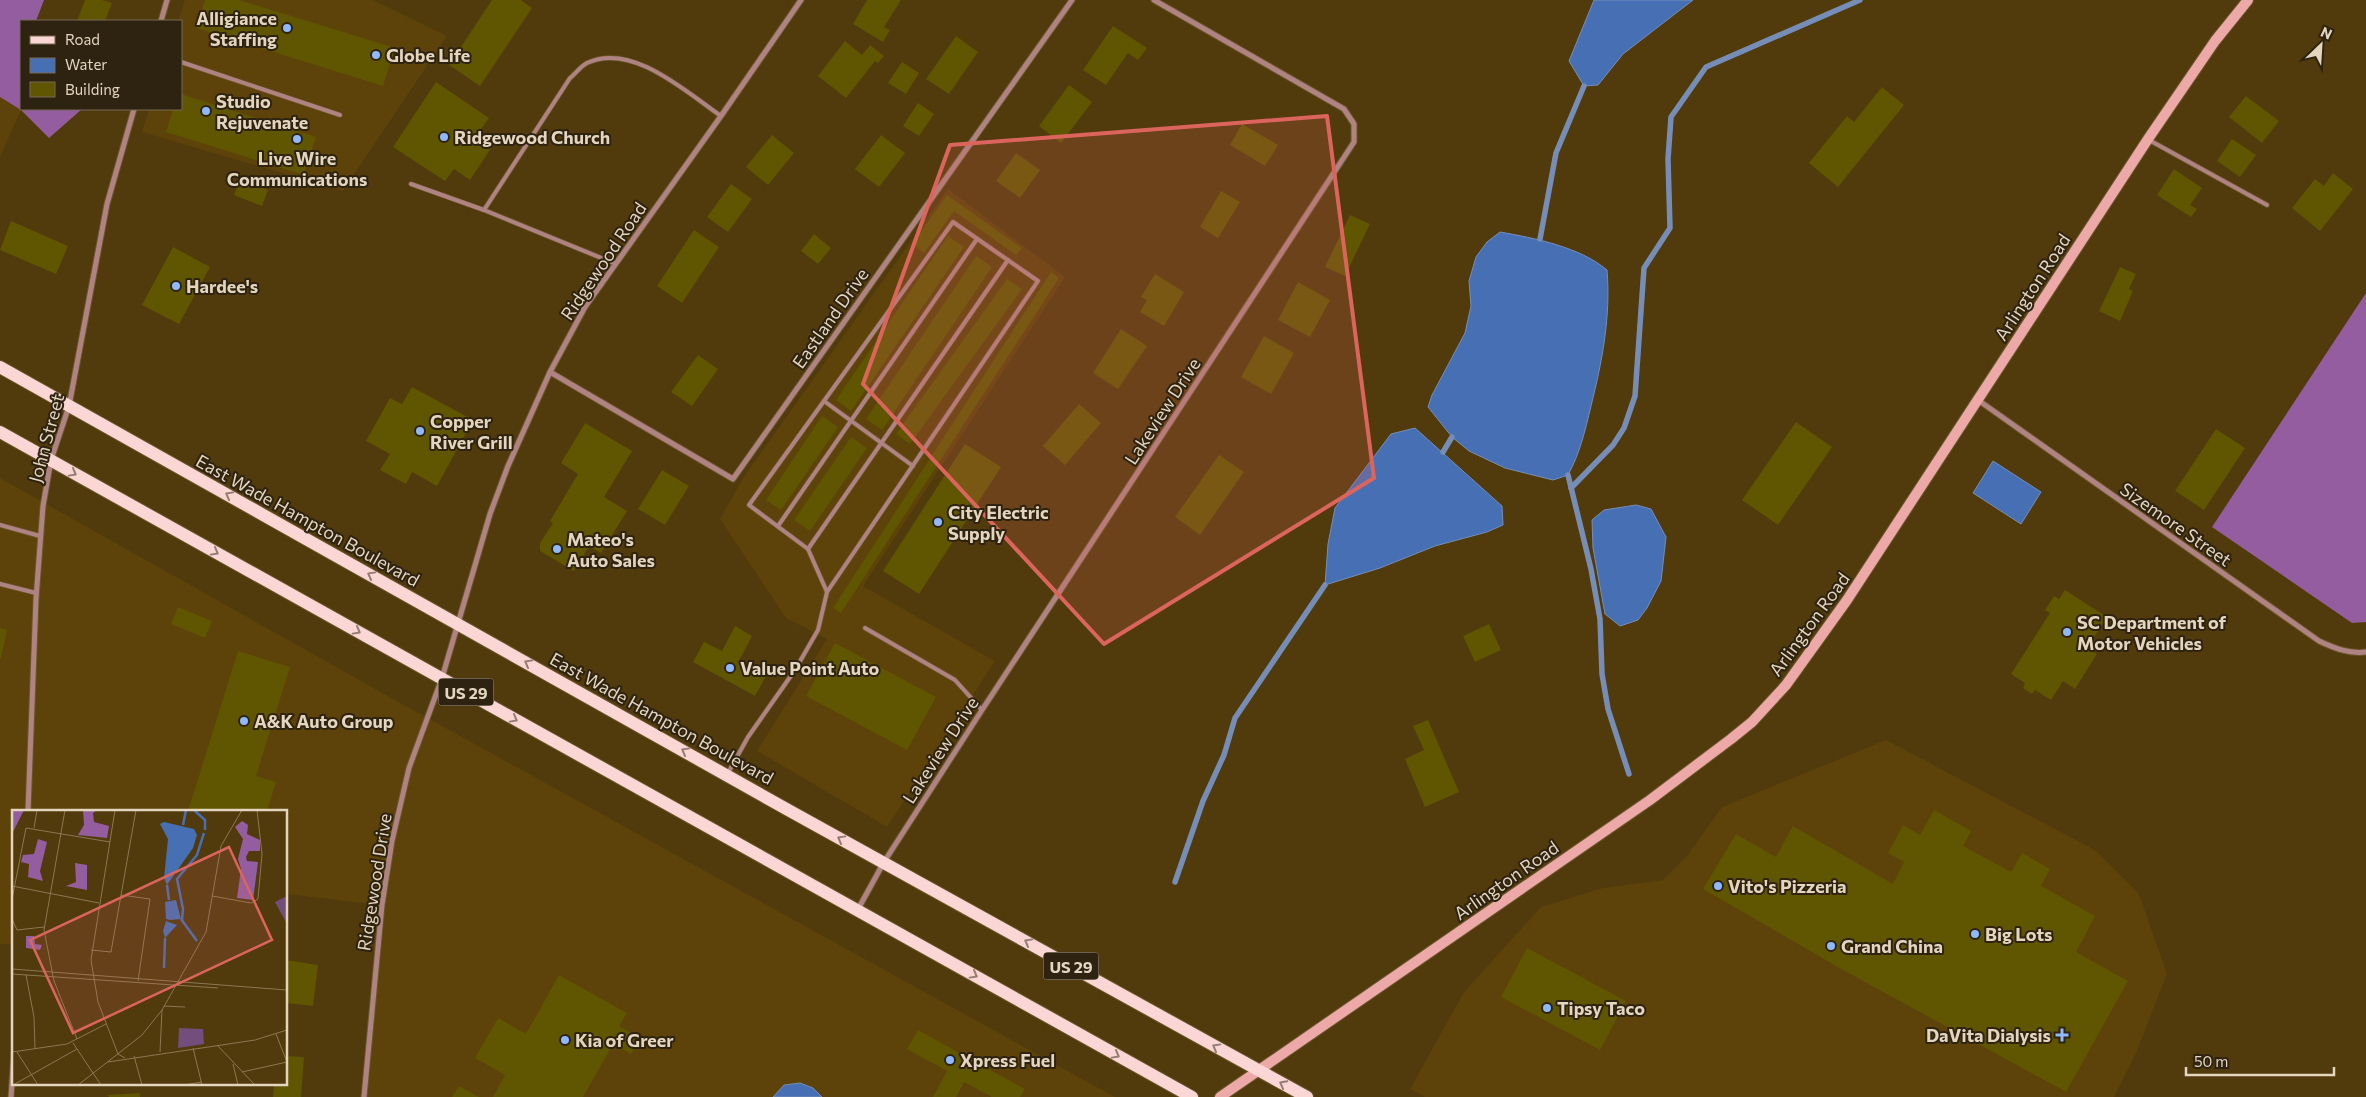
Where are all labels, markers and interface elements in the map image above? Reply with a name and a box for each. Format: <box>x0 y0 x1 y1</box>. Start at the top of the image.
place label: Alligiance Staffing <box>196 7 277 50</box>
legend <box>20 20 182 110</box>
north arrow <box>2296 20 2346 70</box>
marker: Alligiance Staffing <box>281 22 293 34</box>
text: N <box>2318 23 2335 43</box>
text: Road <box>65 30 100 48</box>
place label: Globe Life <box>386 44 470 66</box>
marker: Globe Life <box>370 49 382 61</box>
text: Water <box>65 55 107 73</box>
text: Building <box>65 80 120 98</box>
place label: Studio Rejuvenate <box>216 90 308 133</box>
marker: Studio Rejuvenate <box>200 105 212 117</box>
place label: Ridgewood Church <box>454 126 610 148</box>
marker: Ridgewood Church <box>438 131 450 143</box>
marker: Live Wire Communications <box>291 133 303 145</box>
place label: Live Wire Communications <box>227 147 367 190</box>
street label: Ridgewood Road <box>555 198 651 324</box>
street label: Arlington Road <box>1989 230 2075 344</box>
street label: Eastland Drive <box>787 264 873 372</box>
place label: Hardee's <box>186 275 258 297</box>
marker: Hardee's <box>170 280 182 292</box>
street label: Lakeview Drive <box>1119 354 1205 468</box>
street label: John Street <box>24 391 68 485</box>
place label: Copper River Grill <box>430 410 513 453</box>
marker: Copper River Grill <box>414 425 426 437</box>
street label: East Wade Hampton Boulevard <box>192 449 424 591</box>
one-way arrow <box>68 466 77 476</box>
street label: Sizemore Street <box>2116 477 2236 571</box>
one-way arrow <box>226 492 235 502</box>
place label: City Electric Supply <box>948 501 1049 544</box>
marker: City Electric Supply <box>932 516 944 528</box>
place label: Mateo's Auto Sales <box>567 528 655 571</box>
marker: Mateo's Auto Sales <box>551 543 563 555</box>
one-way arrow <box>210 546 219 556</box>
street label: Arlington Road <box>1764 568 1854 680</box>
one-way arrow <box>367 571 376 581</box>
place label: SC Department of Motor Vehicles <box>2077 611 2227 654</box>
one-way arrow <box>351 625 360 635</box>
marker: SC Department of Motor Vehicles <box>2061 626 2073 638</box>
street label: East Wade Hampton Boulevard <box>546 647 778 789</box>
place label: Value Point Auto <box>740 657 880 679</box>
one-way arrow <box>524 659 533 669</box>
marker: Value Point Auto <box>724 662 736 674</box>
road number: US 29 <box>438 679 494 706</box>
street label: Lakeview Drive <box>897 693 983 807</box>
place label: A&K Auto Group <box>254 710 394 732</box>
one-way arrow <box>509 713 518 723</box>
marker: A&K Auto Group <box>238 715 250 727</box>
one-way arrow <box>681 748 690 758</box>
inset map <box>12 810 288 1084</box>
street label: Ridgewood Drive <box>352 812 396 952</box>
one-way arrow <box>838 835 847 845</box>
street label: Arlington Road <box>1449 836 1563 924</box>
place label: Vito's Pizzeria <box>1728 875 1847 897</box>
marker: Vito's Pizzeria <box>1712 880 1724 892</box>
place label: Big Lots <box>1985 923 2052 945</box>
marker: Big Lots <box>1969 928 1981 940</box>
place label: Grand China <box>1841 935 1943 957</box>
one-way arrow <box>1024 938 1033 948</box>
marker: Grand China <box>1825 940 1837 952</box>
road number: US 29 <box>1044 952 1098 979</box>
one-way arrow <box>969 969 978 979</box>
place label: Tipsy Taco <box>1557 997 1645 1019</box>
marker: Tipsy Taco <box>1541 1002 1553 1014</box>
place label: DaVita Dialysis <box>1926 1024 2051 1046</box>
marker: DaVita Dialysis <box>2055 1028 2069 1042</box>
place label: Kia of Greer <box>575 1029 674 1051</box>
marker: Kia of Greer <box>559 1034 571 1046</box>
one-way arrow <box>1212 1043 1221 1053</box>
scale bar <box>2186 1044 2334 1076</box>
one-way arrow <box>1111 1048 1120 1058</box>
place label: Xpress Fuel <box>960 1049 1055 1071</box>
text: 50 m <box>2194 1052 2228 1070</box>
marker: Xpress Fuel <box>944 1054 956 1066</box>
one-way arrow <box>1279 1080 1288 1090</box>

